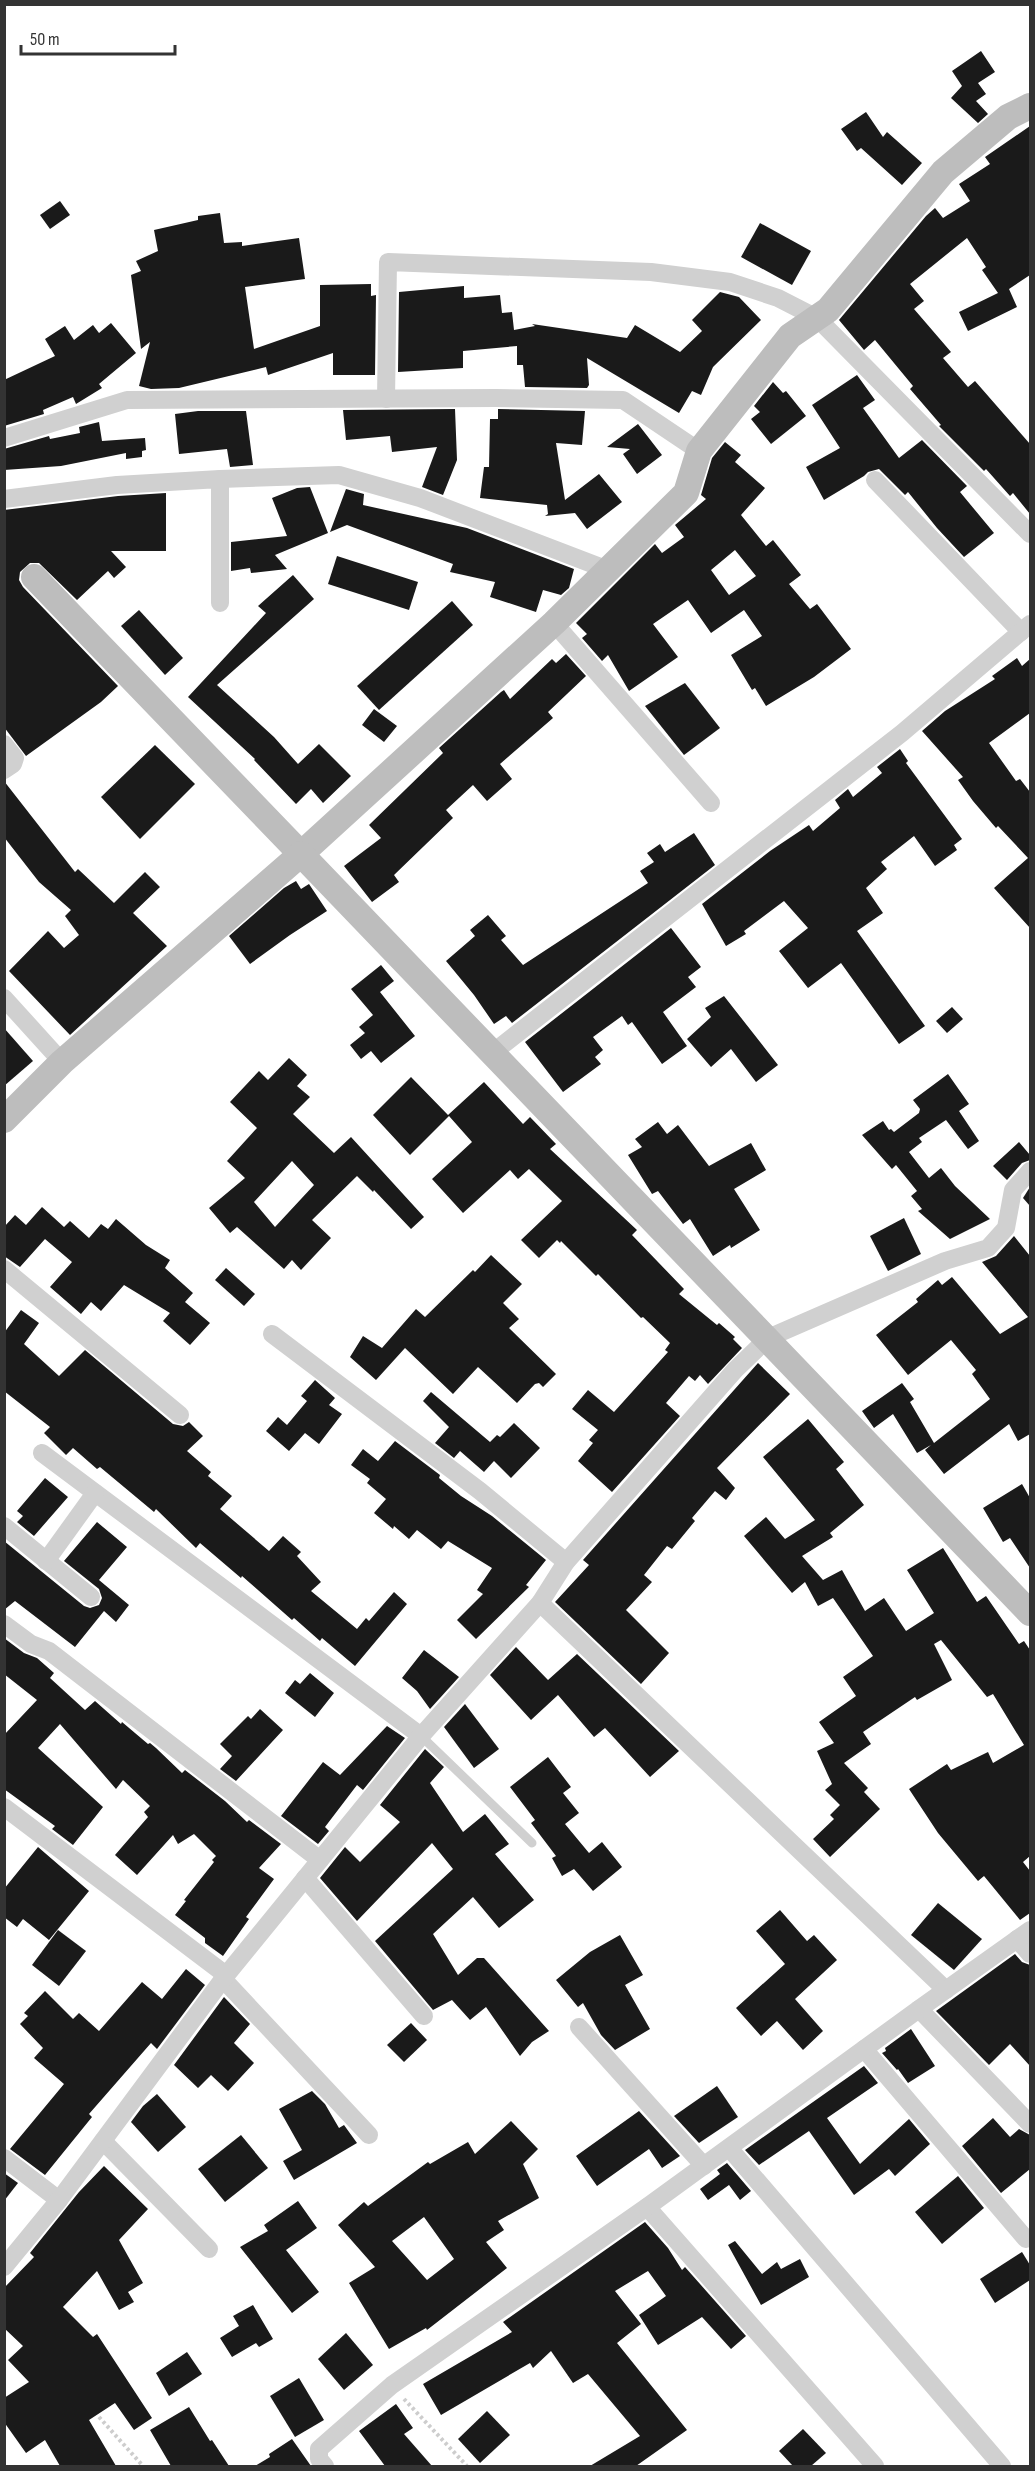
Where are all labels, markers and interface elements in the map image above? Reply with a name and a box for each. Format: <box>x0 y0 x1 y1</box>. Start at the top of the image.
scale bar <box>21 18 176 56</box>
text: 50 m <box>30 29 60 50</box>

